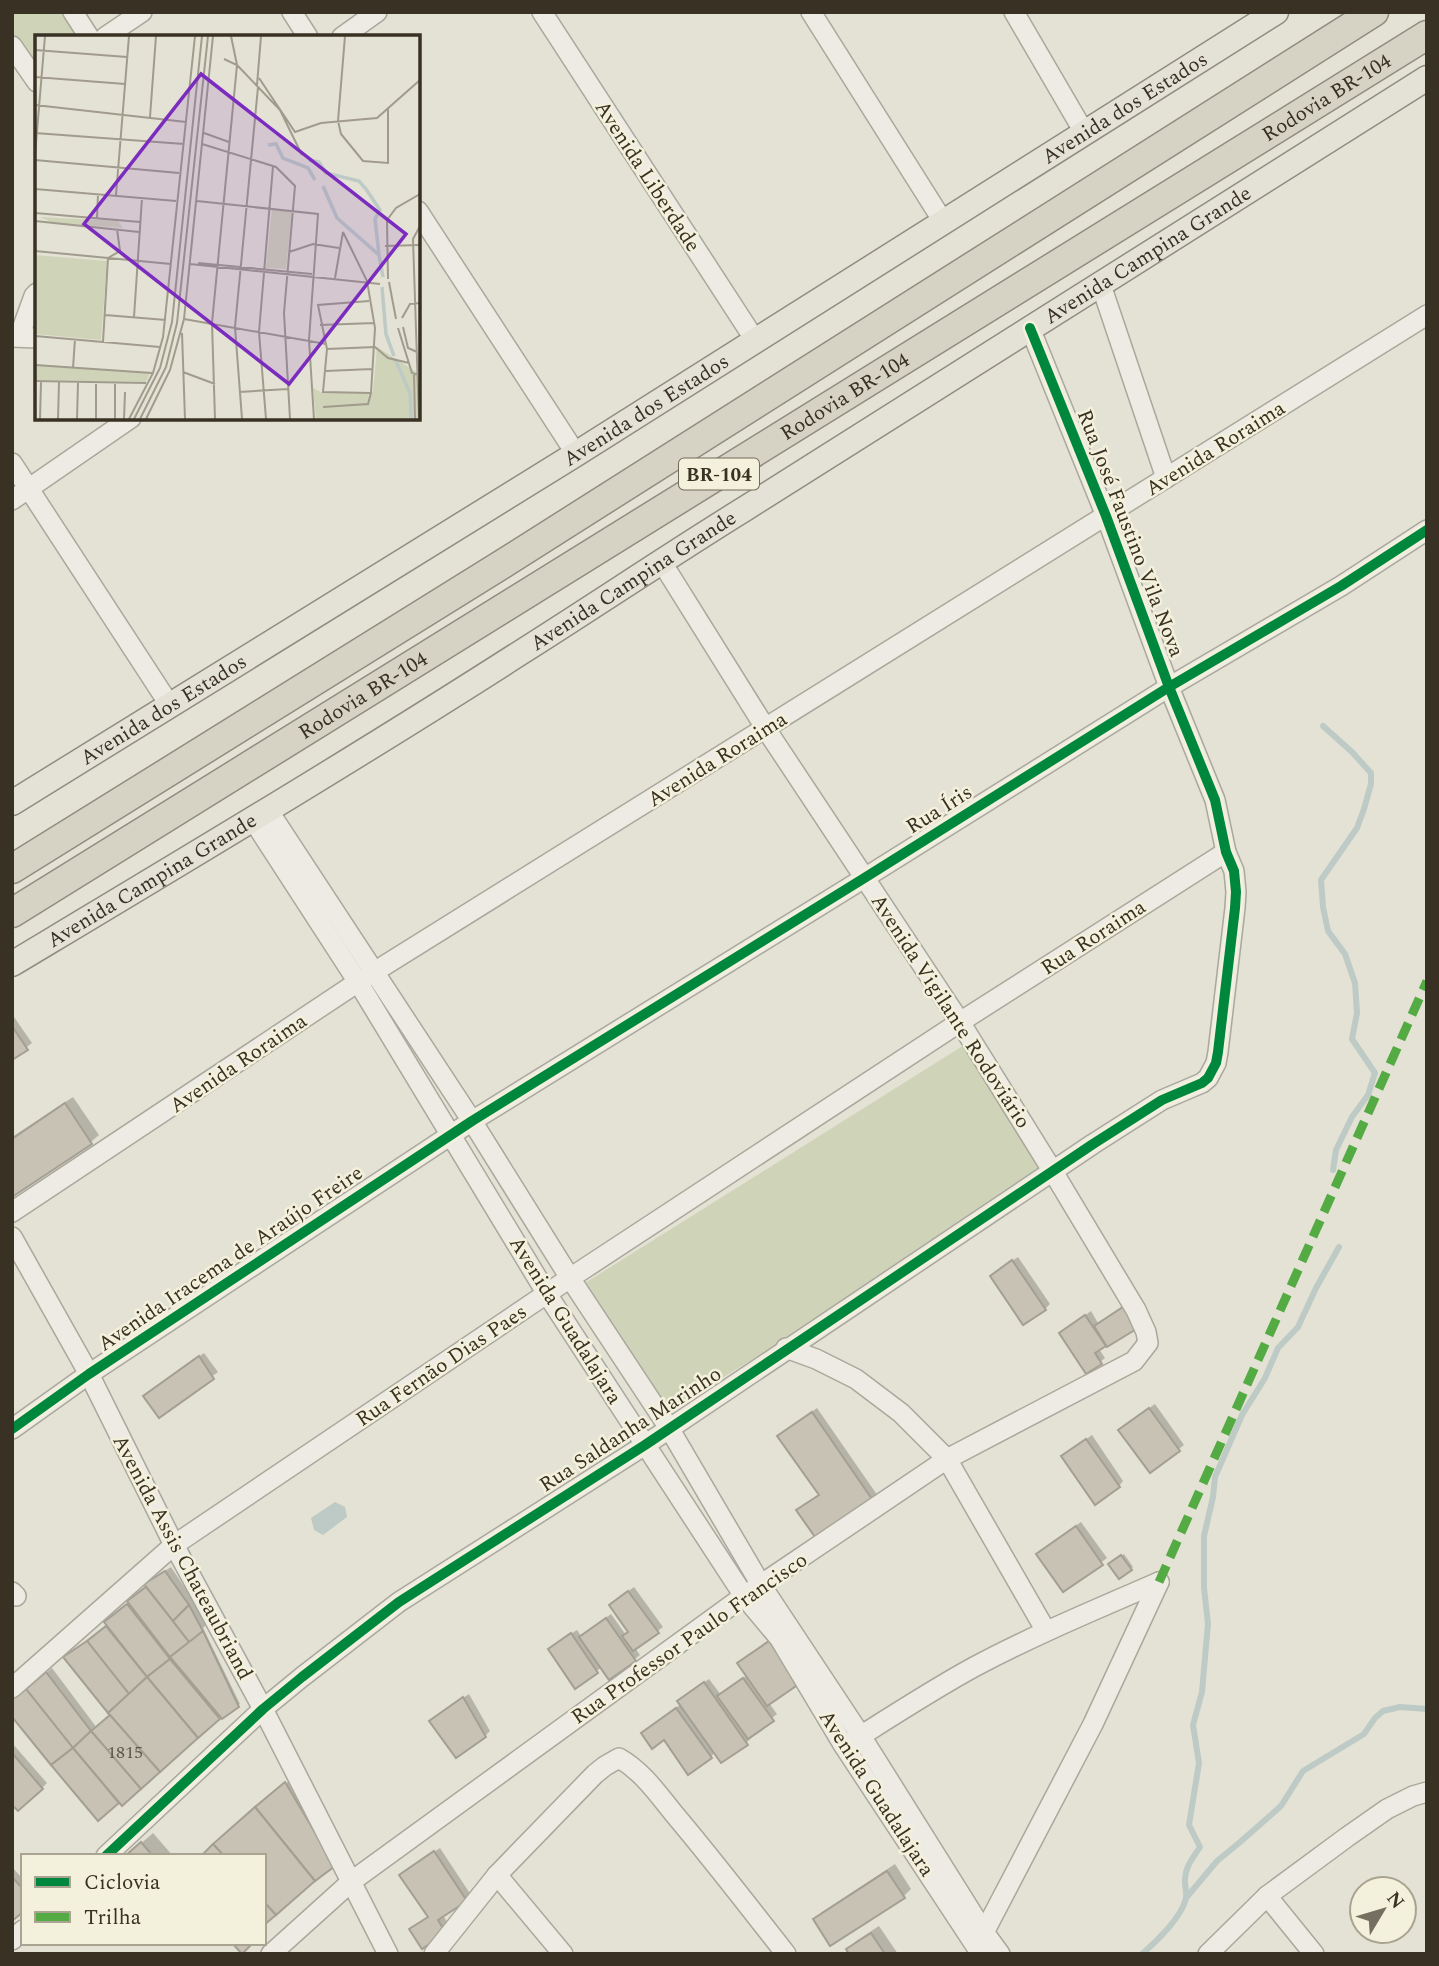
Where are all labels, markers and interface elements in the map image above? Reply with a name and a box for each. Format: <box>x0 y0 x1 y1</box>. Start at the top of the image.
inset map <box>35 35 420 420</box>
street label: Avenida dos Estados <box>1036 44 1214 173</box>
street label: Rodovia BR-104 <box>1256 46 1398 151</box>
street label: Avenida Liberdade <box>586 94 708 259</box>
street label: Avenida Campina Grande <box>1038 178 1258 333</box>
street label: Rodovia BR-104 <box>774 344 917 450</box>
street label: Avenida dos Estados <box>557 346 736 475</box>
street label: Avenida Roraima <box>1139 393 1292 505</box>
street label: Rua José Faustino Vila Nova <box>1068 405 1192 663</box>
road number: BR-104 <box>679 458 759 489</box>
street label: Avenida Campina Grande <box>524 503 743 660</box>
street label: Rodovia BR-104 <box>292 643 435 749</box>
street label: Avenida dos Estados <box>74 646 254 774</box>
street label: Avenida Roraima <box>641 704 794 816</box>
street label: Rua Íris <box>900 777 979 843</box>
street label: Avenida Campina Grande <box>41 805 263 957</box>
street label: Avenida Vigilante Rodoviário <box>862 888 1038 1135</box>
street label: Rua Roraima <box>1035 891 1153 984</box>
street label: Avenida Roraima <box>163 1005 314 1122</box>
street label: Avenida Iracema de Araújo Freire <box>91 1158 370 1360</box>
street label: Avenida Guadalajara <box>500 1230 630 1412</box>
street label: Rua Fernão Dias Paes <box>349 1296 534 1435</box>
street label: Rua Saldanha Marinho <box>533 1359 728 1501</box>
street label: Avenida Assis Chateaubriand <box>104 1429 261 1686</box>
street label: Rua Professor Paulo Francisco <box>565 1545 814 1733</box>
street label: Avenida Guadalajara <box>810 1704 943 1884</box>
house number: 1815 <box>107 1739 143 1766</box>
legend <box>21 1854 266 1945</box>
text: Ciclovia <box>84 1867 161 1899</box>
north arrow <box>1348 1875 1418 1945</box>
text: N <box>1379 1885 1411 1915</box>
text: Trilha <box>84 1902 142 1934</box>

